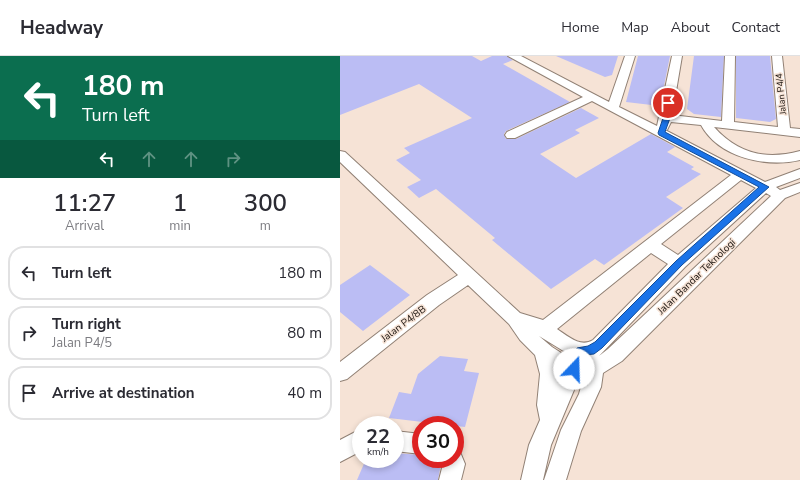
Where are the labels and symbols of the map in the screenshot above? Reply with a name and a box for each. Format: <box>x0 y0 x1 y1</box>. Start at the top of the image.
street label: Jalan P4/4 <box>773 72 789 116</box>
pin <box>651 86 685 120</box>
street label: Jalan Bandar Teknologi <box>654 236 739 318</box>
street label: Jalan P4/8B <box>377 302 429 346</box>
position arrow <box>553 348 595 390</box>
speed limit sign: 30 <box>412 416 464 468</box>

